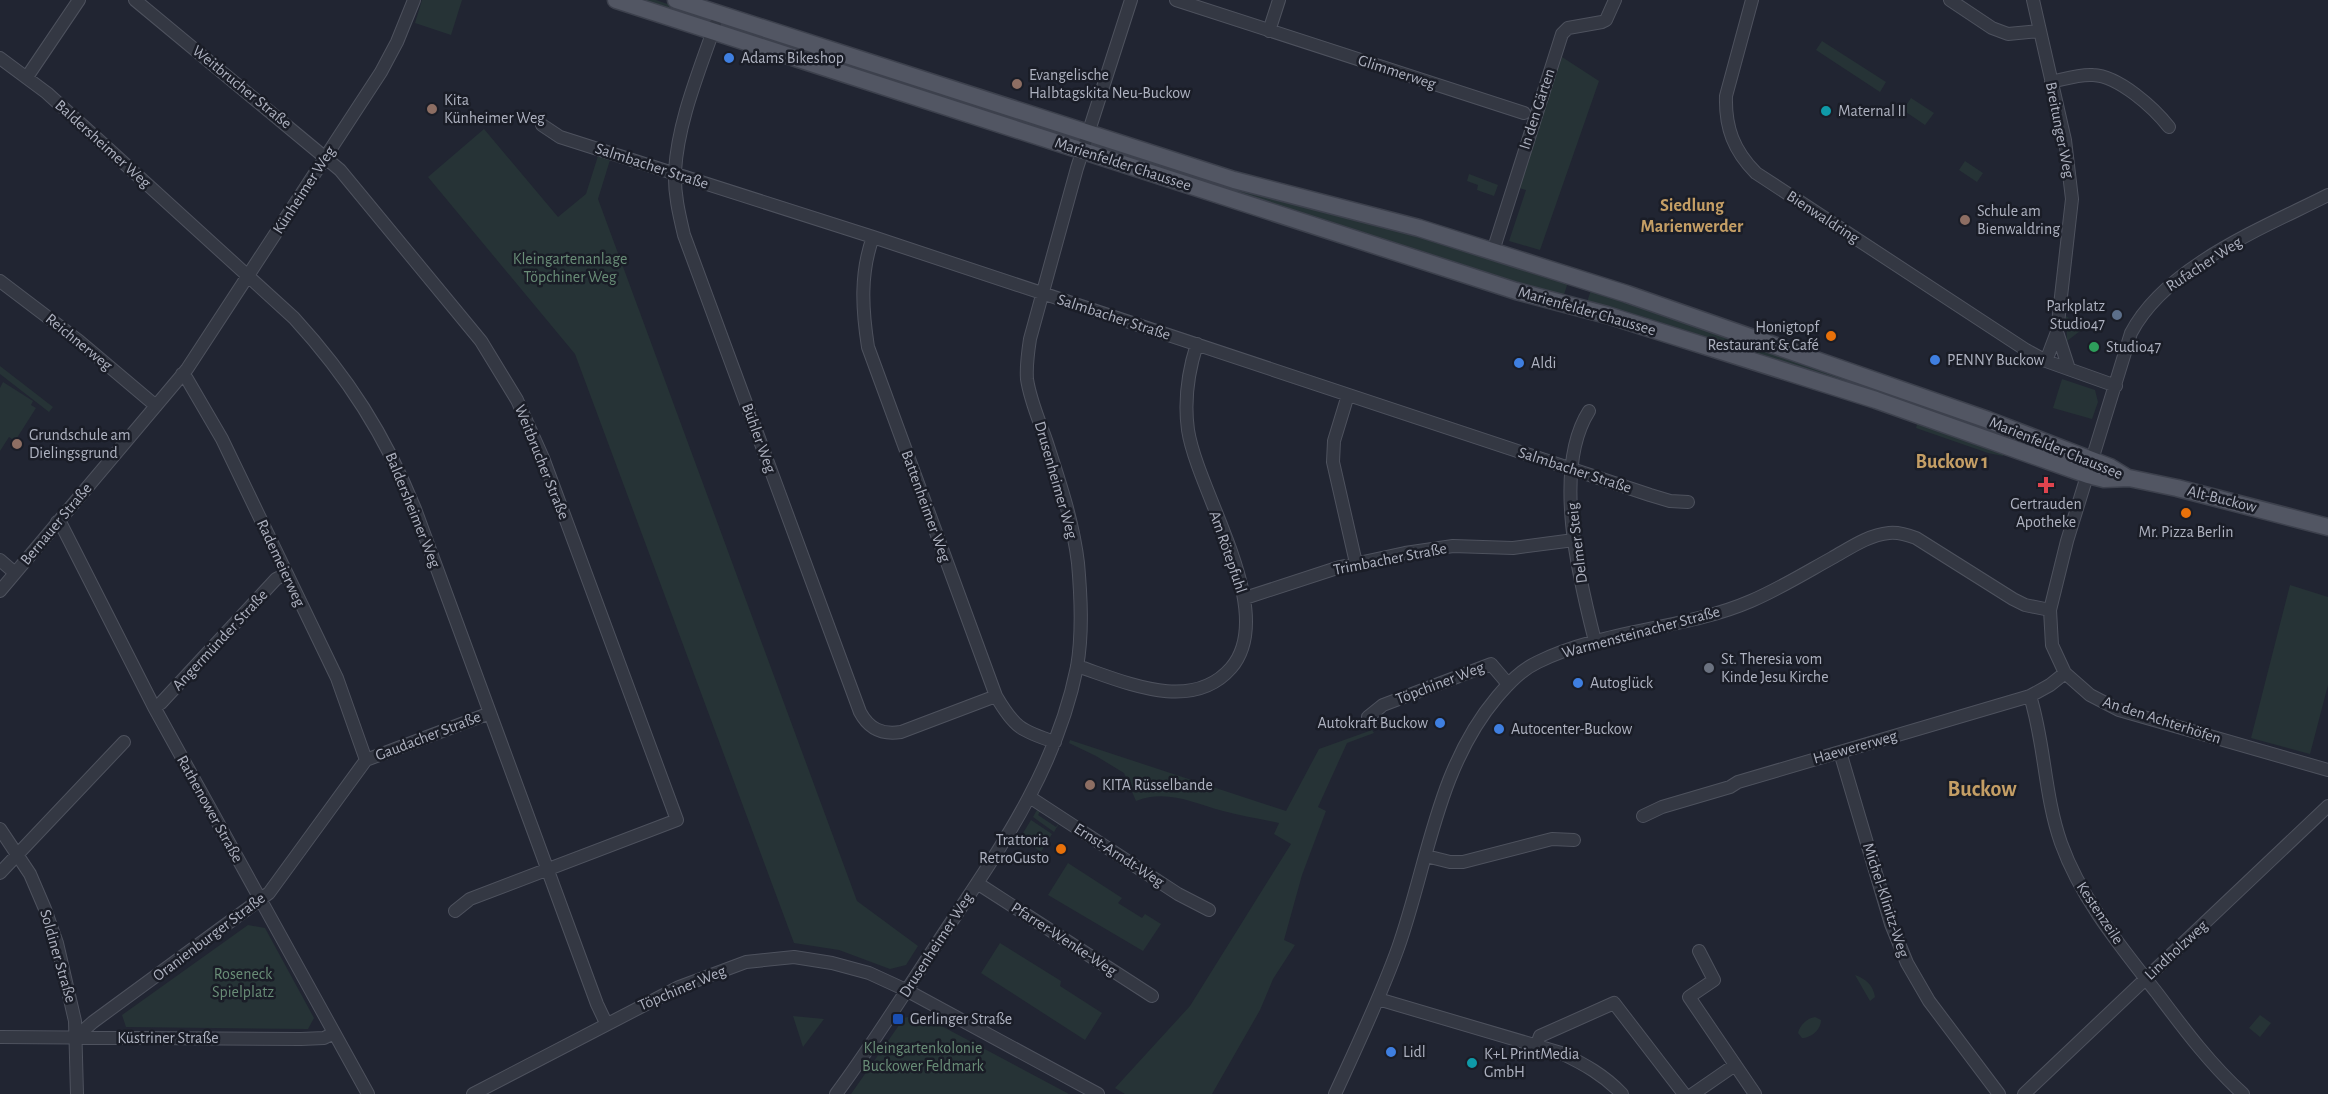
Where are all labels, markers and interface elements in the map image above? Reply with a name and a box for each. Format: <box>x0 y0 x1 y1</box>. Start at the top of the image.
street label: Weitbrucher Straße <box>189 42 295 132</box>
place label: Adams Bikeshop <box>741 50 844 66</box>
marker: Adams Bikeshop <box>722 51 736 65</box>
street label: Glimmerweg <box>1356 52 1438 92</box>
place label: Evangelische Halbtagskita Neu-Buckow <box>1029 67 1191 101</box>
street label: In den Gärten <box>1516 67 1558 151</box>
marker: Evangelische Halbtagskita Neu-Buckow <box>1010 77 1024 91</box>
street label: Breitunger Weg <box>2043 80 2077 180</box>
place label: Kita Künheimer Weg <box>444 92 545 126</box>
street label: Baldersheimer Weg <box>52 97 154 191</box>
marker: Kita Künheimer Weg <box>425 102 439 116</box>
place label: Maternal II <box>1838 103 1906 119</box>
marker: Maternal II <box>1819 104 1833 118</box>
street label: Marienfelder Chaussee <box>1053 134 1193 194</box>
street label: Salmbacher Straße <box>593 140 711 192</box>
street label: Künheimer Weg <box>270 143 338 237</box>
street label: Bienwaldring <box>1784 188 1862 246</box>
district label: Siedlung Marienwerder <box>1641 197 1744 236</box>
place label: Schule am Bienwaldring <box>1977 203 2060 237</box>
marker: Schule am Bienwaldring <box>1958 213 1972 227</box>
street label: Rufacher Weg <box>2163 234 2245 294</box>
park label: Kleingartenanlage Töpchiner Weg <box>513 251 627 285</box>
street label: Marienfelder Chaussee <box>1516 284 1658 338</box>
street label: Salmbacher Straße <box>1055 291 1173 343</box>
place label: Parkplatz Studio47 <box>2046 298 2105 332</box>
marker: Parkplatz Studio47 <box>2110 308 2124 322</box>
street label: Reichnerweg <box>43 310 115 374</box>
place label: Honigtopf Restaurant & Café <box>1707 319 1820 353</box>
marker: Honigtopf Restaurant & Café <box>1824 329 1838 343</box>
place label: Studio47 <box>2106 339 2162 355</box>
marker: Studio47 <box>2087 340 2101 354</box>
place label: PENNY Buckow <box>1947 352 2045 368</box>
marker: PENNY Buckow <box>1928 353 1942 367</box>
place label: Aldi <box>1531 355 1556 371</box>
marker: Aldi <box>1512 356 1526 370</box>
street label: Bühler Weg <box>739 401 779 475</box>
street label: Weitbrucher Straße <box>512 402 572 522</box>
street label: Marienfelder Chaussee <box>1987 414 2125 482</box>
street label: Drusenheimer Weg <box>1032 419 1080 541</box>
place label: Grundschule am Dielingsgrund <box>29 427 131 461</box>
marker: Grundschule am Dielingsgrund <box>10 437 24 451</box>
street label: Salmbacher Straße <box>1516 444 1634 496</box>
street label: Battenheimer Weg <box>898 448 954 564</box>
street label: Baldersheimer Weg <box>383 450 444 570</box>
district label: Buckow 1 <box>1915 452 1989 472</box>
marker: Gertrauden Apotheke <box>2039 478 2053 492</box>
street label: Bernauer Straße <box>17 480 95 568</box>
street label: Alt-Buckow <box>2186 483 2259 515</box>
place label: Gertrauden Apotheke <box>2010 496 2082 530</box>
street label: Delmer Steig <box>1564 502 1590 584</box>
marker: Mr. Pizza Berlin <box>2179 506 2193 520</box>
street label: Am Rötepfuhl <box>1206 509 1250 595</box>
street label: Rademeierweg <box>254 517 308 609</box>
place label: Mr. Pizza Berlin <box>2138 524 2234 540</box>
street label: Trimbacher Straße <box>1332 540 1448 578</box>
street label: Angermünder Straße <box>169 586 271 694</box>
street label: Warmensteinacher Straße <box>1560 603 1722 661</box>
place label: St. Theresia vom Kinde Jesu Kirche <box>1721 651 1829 685</box>
street label: Töpchiner Weg <box>1394 659 1487 707</box>
marker: St. Theresia vom Kinde Jesu Kirche <box>1702 661 1716 675</box>
place label: Autoglück <box>1590 675 1654 691</box>
marker: Autoglück <box>1571 676 1585 690</box>
street label: An den Achterhöfen <box>2101 693 2223 747</box>
street label: Gaudacher Straße <box>373 709 483 763</box>
place label: Autokraft Buckow <box>1318 715 1428 731</box>
marker: Autokraft Buckow <box>1433 716 1447 730</box>
place label: Autocenter-Buckow <box>1511 721 1632 737</box>
marker: Autocenter-Buckow <box>1492 722 1506 736</box>
street label: Haewererweg <box>1811 727 1899 767</box>
street label: Rathenower Straße <box>174 753 246 865</box>
place label: KITA Rüsselbande <box>1102 777 1213 793</box>
marker: KITA Rüsselbande <box>1083 778 1097 792</box>
district label: Buckow <box>1947 778 2017 800</box>
street label: Ernst-Arndt-Weg <box>1071 820 1167 890</box>
place label: Trattoria RetroGusto <box>979 832 1049 866</box>
street label: Michel-Klinitz-Weg <box>1860 841 1912 959</box>
marker: Trattoria RetroGusto <box>1054 842 1068 856</box>
street label: Kestenzeile <box>2073 879 2127 947</box>
street label: Oranienburger Straße <box>150 890 268 984</box>
street label: Drusenheimer Weg <box>896 890 976 1000</box>
street label: Pfarrer-Wenke-Weg <box>1008 899 1120 979</box>
street label: Soldiner Straße <box>37 908 79 1004</box>
street label: Lindholzweg <box>2142 917 2211 983</box>
street label: Töpchiner Weg <box>636 962 728 1014</box>
park label: Roseneck Spielplatz <box>212 966 274 1000</box>
place label: Gerlinger Straße <box>910 1011 1012 1027</box>
marker: Gerlinger Straße <box>891 1012 905 1026</box>
street label: Küstriner Straße <box>117 1030 219 1046</box>
park label: Kleingartenkolonie Buckower Feldmark <box>862 1040 985 1074</box>
place label: Lidl <box>1403 1044 1426 1060</box>
marker: Lidl <box>1384 1045 1398 1059</box>
place label: K+L PrintMedia GmbH <box>1484 1046 1579 1080</box>
marker: K+L PrintMedia GmbH <box>1465 1056 1479 1070</box>

